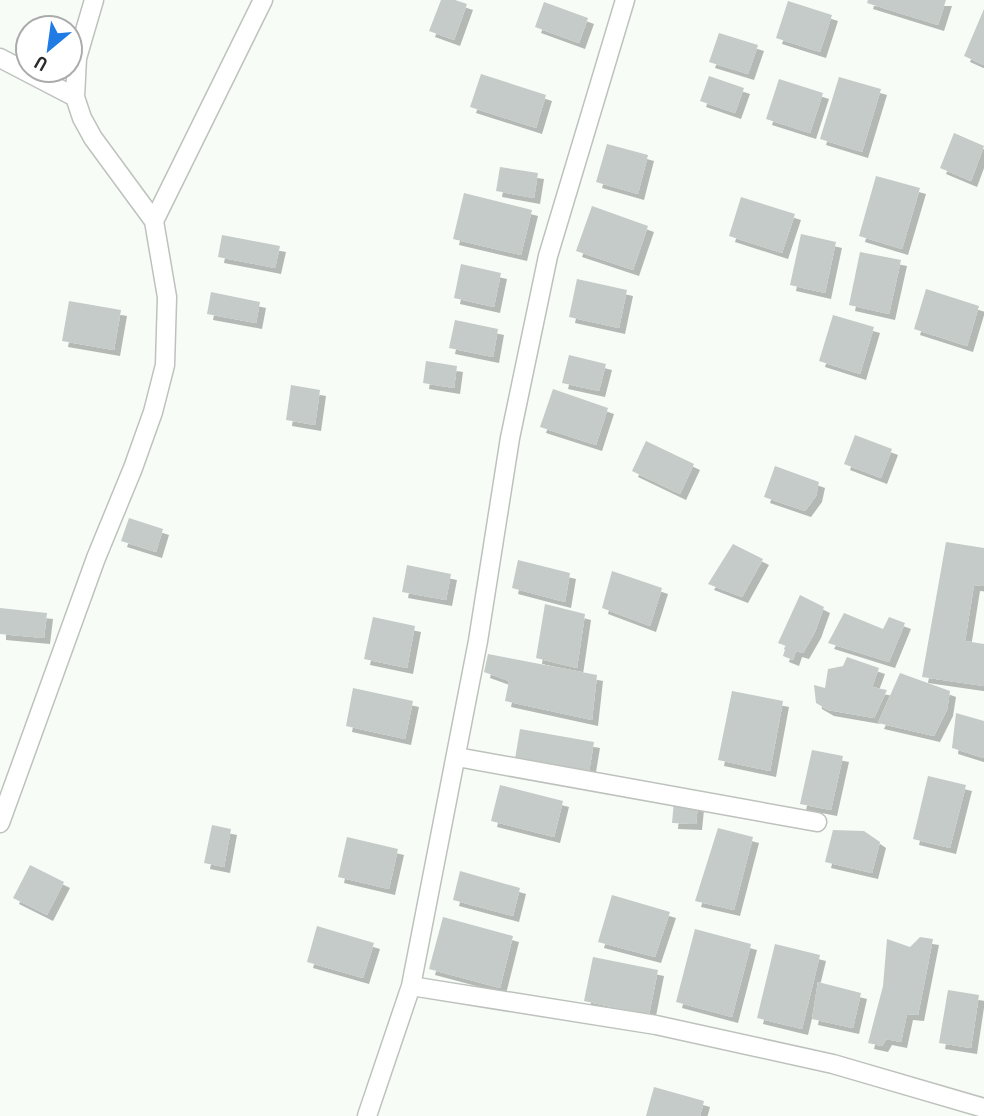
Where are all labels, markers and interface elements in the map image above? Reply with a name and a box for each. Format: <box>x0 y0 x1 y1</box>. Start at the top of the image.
north arrow <box>14 14 84 84</box>
text: U <box>30 50 52 78</box>

